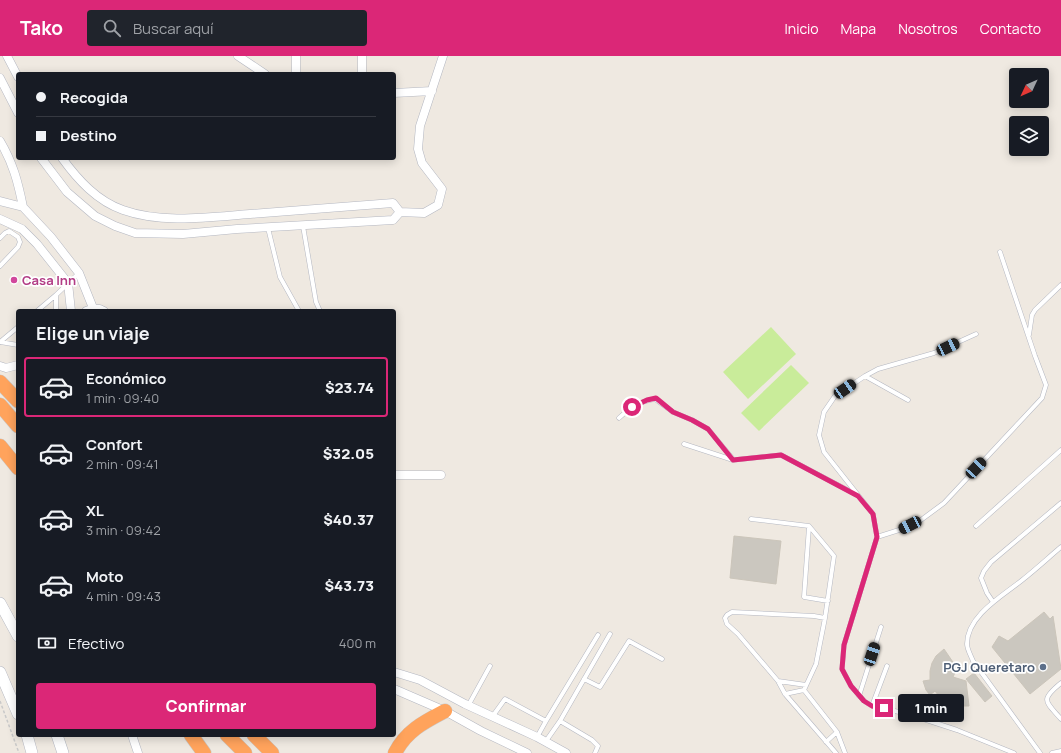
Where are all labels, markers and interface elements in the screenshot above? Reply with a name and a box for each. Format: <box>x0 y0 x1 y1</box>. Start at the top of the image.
search box <box>87 10 367 46</box>
text: Tako <box>20 15 63 41</box>
icon: search <box>101 17 123 39</box>
text: Buscar aquí <box>133 18 214 39</box>
text: Inicio <box>785 19 819 38</box>
text: Mapa <box>841 19 876 38</box>
text: Nosotros <box>898 19 958 38</box>
text: Contacto <box>980 19 1041 38</box>
north arrow <box>1009 68 1049 108</box>
map controls <box>1009 68 1049 156</box>
text: Recogida <box>60 87 128 108</box>
button: layers <box>1009 116 1049 156</box>
text: Destino <box>60 125 117 146</box>
place label: Casa Inn <box>22 271 76 289</box>
marker: Casa Inn <box>9 275 19 285</box>
text: Elige un viaje <box>36 321 150 345</box>
car <box>935 336 961 358</box>
text: Económico <box>86 368 166 389</box>
icon: car <box>38 369 74 405</box>
text: $23.74 <box>325 377 374 398</box>
car <box>832 377 858 401</box>
text: 1 min · 09:40 <box>86 389 159 407</box>
route start <box>623 398 641 416</box>
text: Confort <box>86 434 143 455</box>
icon: car <box>38 435 74 471</box>
text: $32.05 <box>323 443 374 464</box>
text: 2 min · 09:41 <box>86 455 159 473</box>
car <box>963 455 989 481</box>
text: XL <box>86 500 104 521</box>
icon: car <box>38 501 74 537</box>
text: $40.37 <box>323 509 374 530</box>
car <box>897 514 923 536</box>
text: 3 min · 09:42 <box>86 521 161 539</box>
text: Moto <box>86 566 123 587</box>
icon: car <box>38 567 74 603</box>
text: $43.73 <box>324 575 374 596</box>
text: 4 min · 09:43 <box>86 587 161 605</box>
icon: cash <box>36 632 58 654</box>
text: Efectivo <box>68 633 124 654</box>
text: 400 m <box>339 634 376 652</box>
car <box>863 641 881 667</box>
place label: PGJ Queretaro <box>943 658 1035 676</box>
marker: PGJ Queretaro <box>1038 662 1048 672</box>
button: Confirmar <box>36 683 376 729</box>
callout: 1 min <box>898 694 964 722</box>
route end <box>875 699 893 717</box>
text: 1 min <box>915 699 947 717</box>

